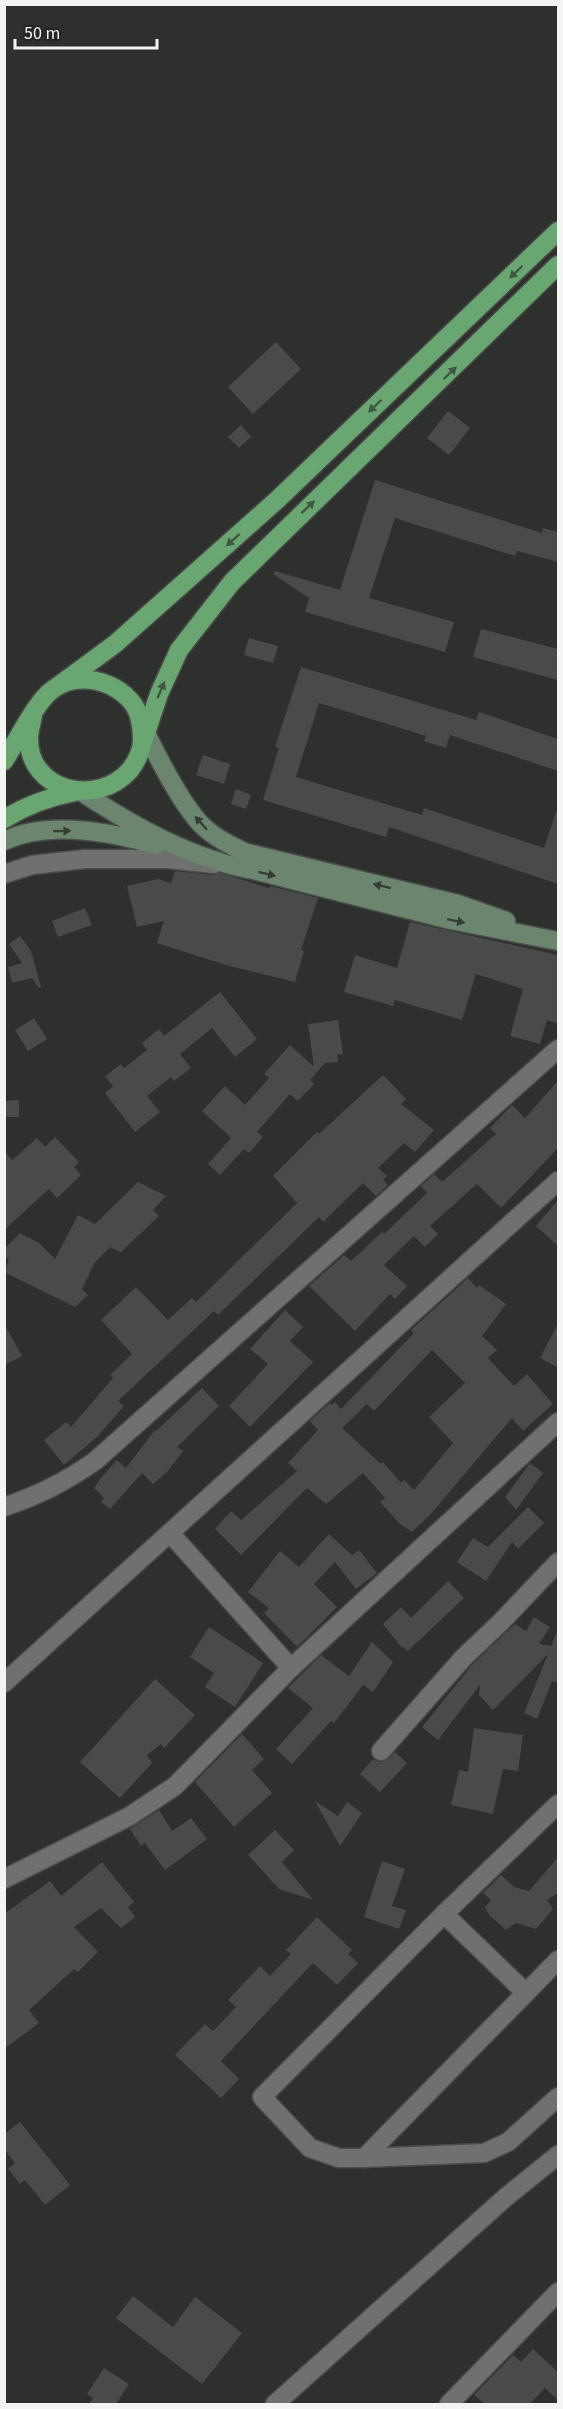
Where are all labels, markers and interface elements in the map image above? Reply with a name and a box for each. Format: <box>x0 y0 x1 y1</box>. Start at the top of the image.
scale bar <box>15 12 158 50</box>
text: 50 m <box>24 21 60 46</box>
one-way arrow <box>510 264 524 278</box>
one-way arrow <box>442 366 456 380</box>
one-way arrow <box>369 399 383 413</box>
one-way arrow <box>301 500 316 514</box>
one-way arrow <box>225 533 241 546</box>
one-way arrow <box>156 680 166 698</box>
one-way arrow <box>195 816 208 831</box>
one-way arrow <box>52 827 71 836</box>
one-way arrow <box>257 869 276 879</box>
one-way arrow <box>373 880 392 890</box>
one-way arrow <box>446 917 465 926</box>

